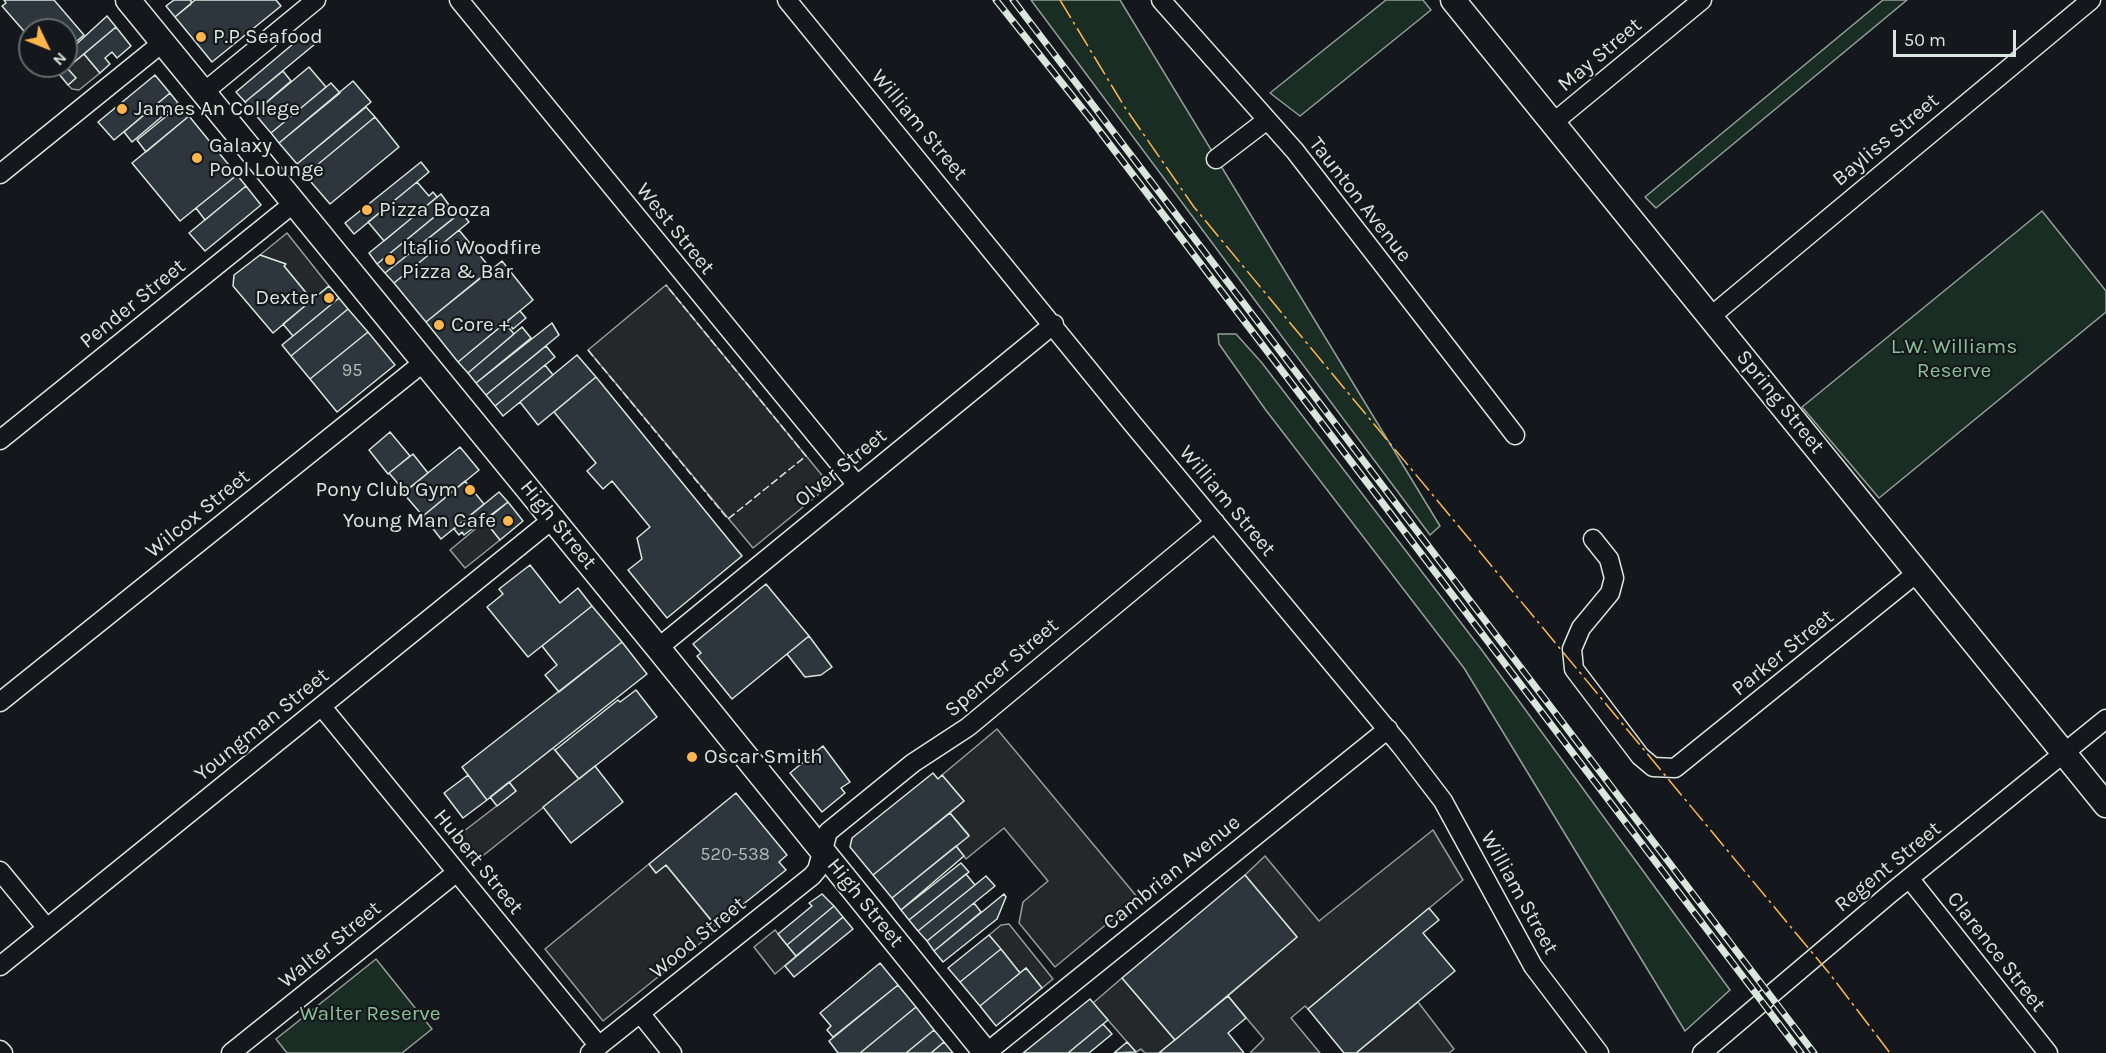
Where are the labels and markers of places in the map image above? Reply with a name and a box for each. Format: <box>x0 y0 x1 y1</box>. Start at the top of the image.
place label: P.P Seafood <box>213 24 323 50</box>
marker: P.P Seafood <box>194 30 208 44</box>
place label: James An College <box>134 96 300 122</box>
marker: James An College <box>115 102 129 116</box>
place label: Galaxy Pool Lounge <box>209 133 324 183</box>
marker: Galaxy Pool Lounge <box>190 151 204 165</box>
place label: Pizza Booza <box>379 197 491 223</box>
marker: Pizza Booza <box>360 203 374 217</box>
place label: Italio Woodfire Pizza & Bar <box>402 235 541 285</box>
marker: Italio Woodfire Pizza & Bar <box>383 253 397 267</box>
place label: Dexter <box>255 285 317 311</box>
marker: Dexter <box>322 291 336 305</box>
place label: Core + <box>451 312 510 338</box>
marker: Core + <box>432 318 446 332</box>
place label: Pony Club Gym <box>316 477 458 503</box>
marker: Pony Club Gym <box>463 483 477 497</box>
place label: Young Man Cafe <box>343 508 496 534</box>
marker: Young Man Cafe <box>501 514 515 528</box>
place label: Oscar Smith <box>704 744 823 770</box>
marker: Oscar Smith <box>685 750 699 764</box>

